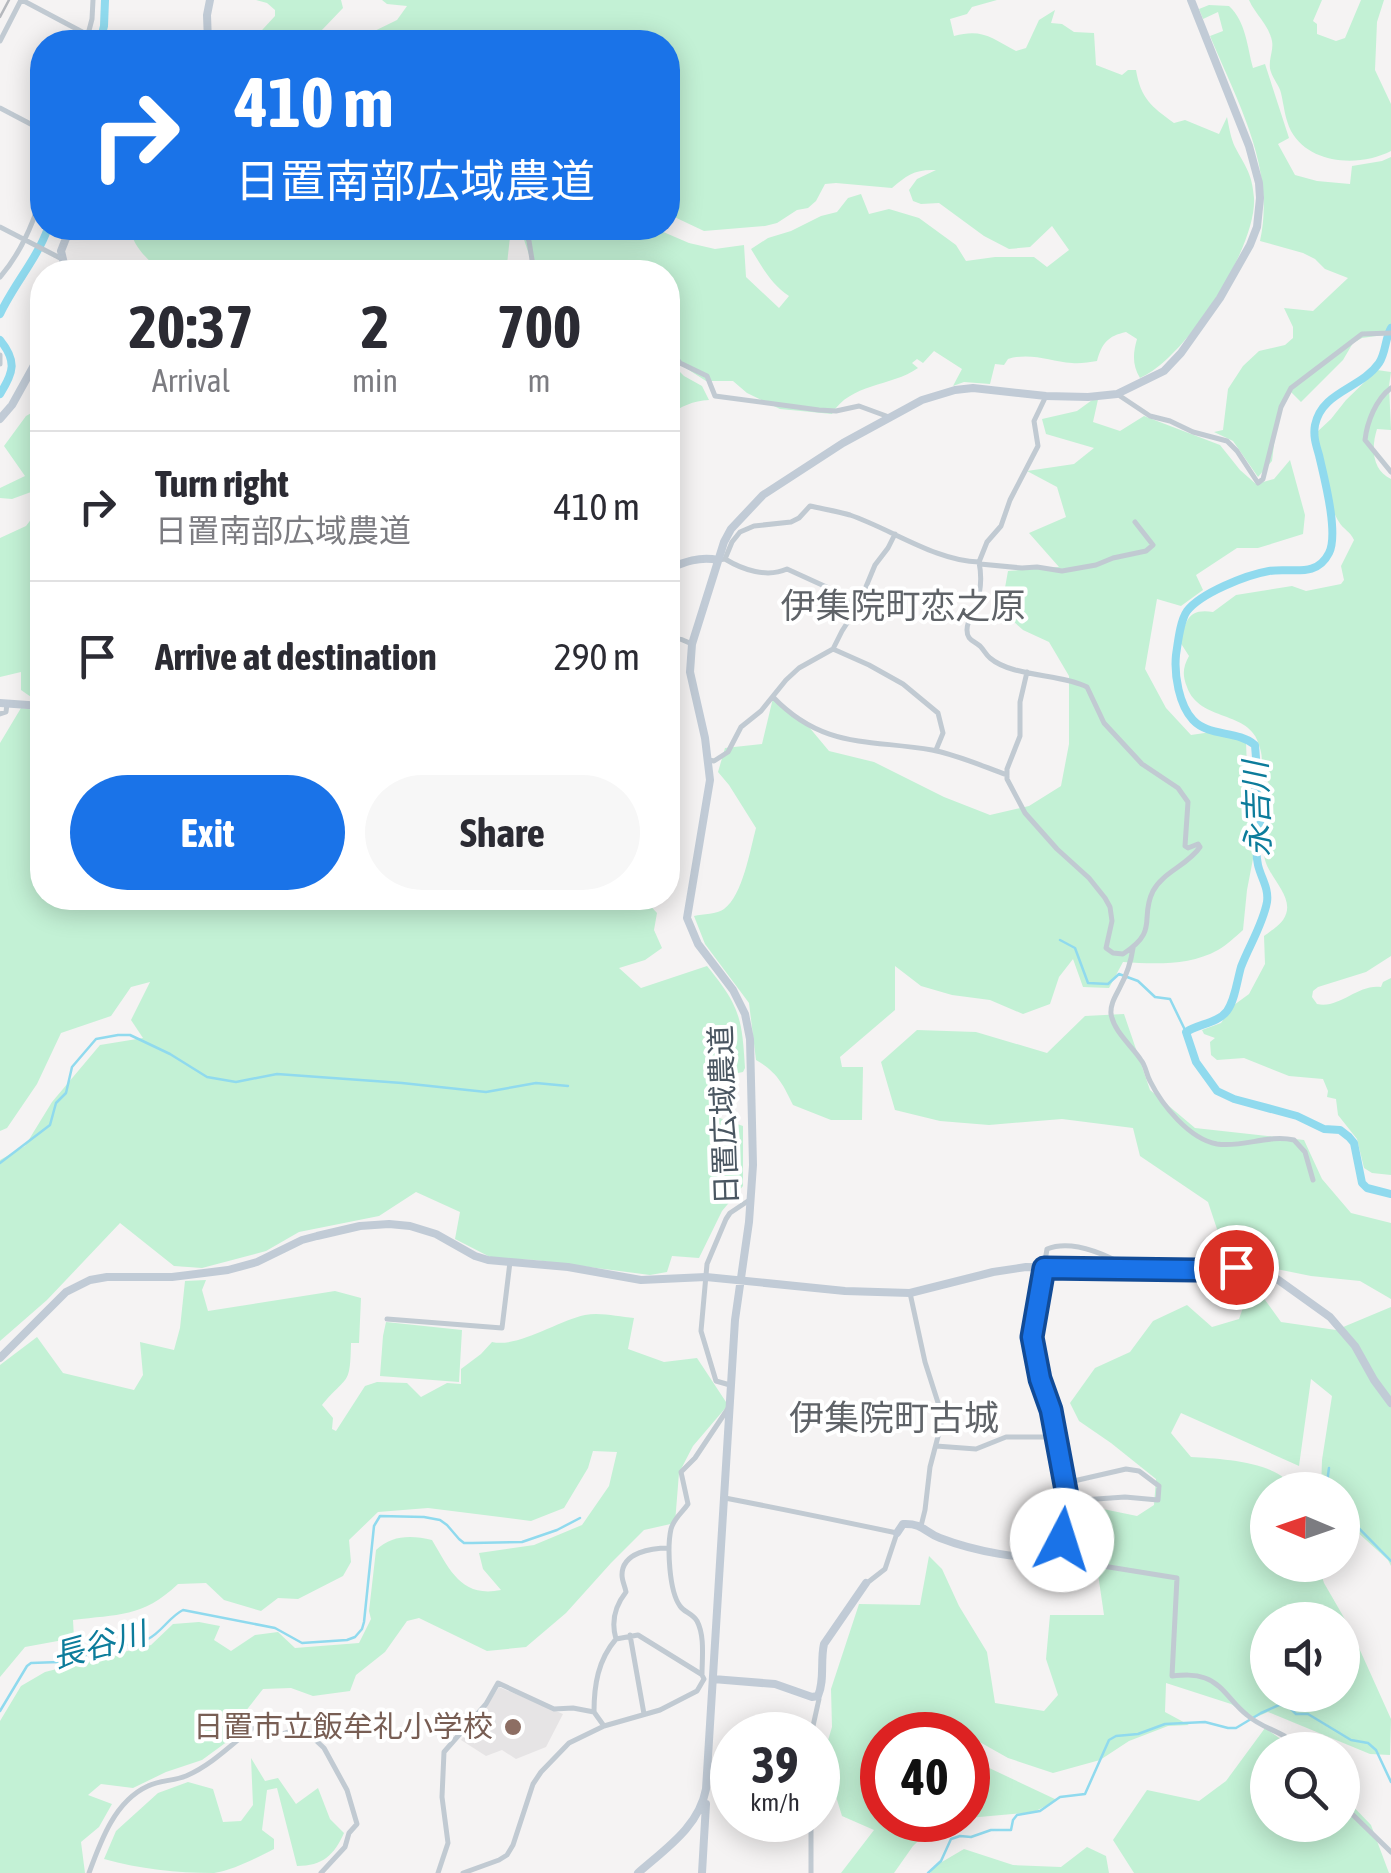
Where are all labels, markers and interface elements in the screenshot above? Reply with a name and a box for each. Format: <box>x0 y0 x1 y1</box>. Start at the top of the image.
text: 410 m <box>235 62 394 142</box>
icon: right <box>70 70 200 200</box>
text: 日置南部広域農道 <box>235 155 595 207</box>
text: 20:37 <box>129 292 253 361</box>
text: 2 <box>361 292 389 361</box>
text: 700 <box>497 292 581 361</box>
text: Arrival <box>152 362 230 399</box>
text: min <box>352 362 398 399</box>
text: m <box>527 362 551 399</box>
text: Turn right <box>155 462 289 505</box>
icon: right <box>70 479 125 534</box>
text: 410 m <box>554 485 640 528</box>
text: 日置南部広域農道 <box>155 512 411 549</box>
district label: 伊集院町恋之原 <box>780 585 1026 625</box>
icon: arrive <box>70 629 125 684</box>
text: Arrive at destination <box>155 635 437 678</box>
text: 290 m <box>554 635 640 678</box>
water label: 永吉川 <box>1236 757 1277 858</box>
button: Exit <box>70 775 345 890</box>
button: Share <box>365 775 640 890</box>
street label: 日置広域農道 <box>703 1024 743 1206</box>
pin <box>1194 1225 1279 1310</box>
icon: arrive <box>1209 1240 1264 1295</box>
district label: 伊集院町古城 <box>789 1397 999 1437</box>
north arrow <box>1250 1472 1360 1582</box>
map controls <box>1250 1472 1360 1842</box>
position arrow <box>1010 1488 1114 1592</box>
button: sound <box>1250 1602 1360 1712</box>
water label: 長谷川 <box>48 1613 153 1675</box>
place label: 日置市立飯牟礼小学校 <box>193 1709 493 1743</box>
speed limit sign: 40 <box>860 1712 990 1842</box>
marker: 日置市立飯牟礼小学校 <box>502 1716 524 1738</box>
button: search <box>1250 1732 1360 1842</box>
text: 39 <box>751 1736 798 1794</box>
text: km/h <box>750 1788 800 1816</box>

